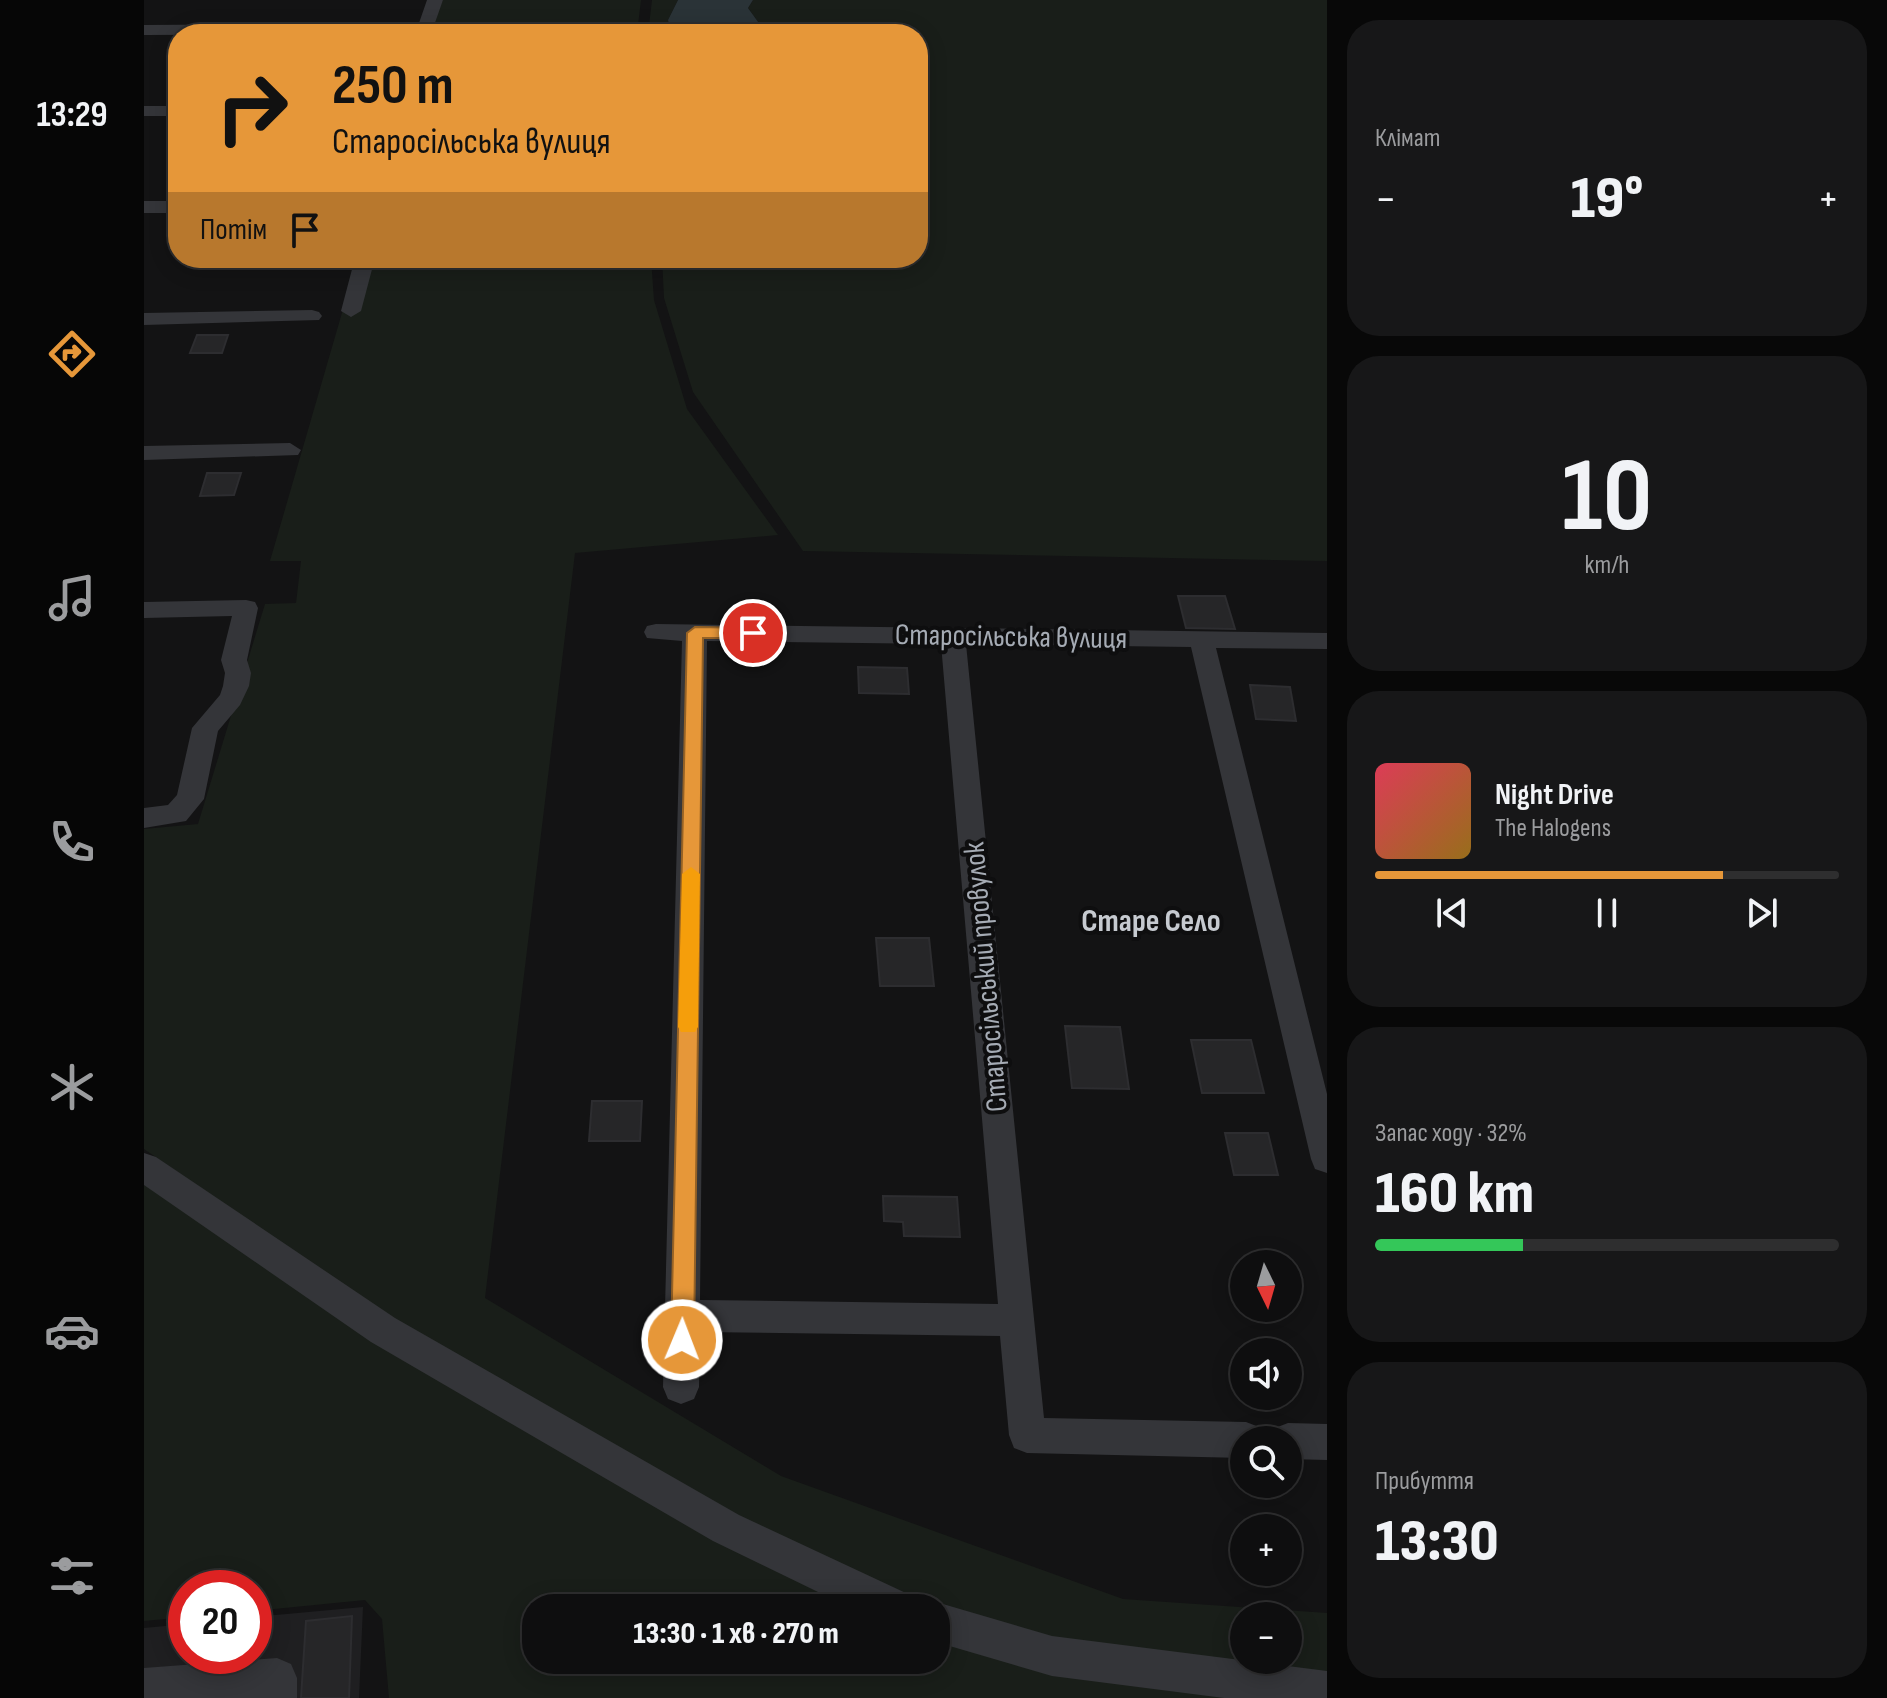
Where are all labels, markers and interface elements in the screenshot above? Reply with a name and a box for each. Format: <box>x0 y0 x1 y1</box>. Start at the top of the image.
text: 250 m <box>332 53 454 120</box>
icon: right <box>200 56 304 160</box>
text: 13:29 <box>36 94 108 137</box>
text: Старосільська вулиця <box>332 121 611 164</box>
text: Клімат <box>1375 123 1440 154</box>
text: 19° <box>1570 163 1644 235</box>
text: − <box>1375 173 1397 226</box>
text: + <box>1817 173 1839 226</box>
icon: arrive <box>283 208 327 252</box>
text: Потім <box>200 212 267 248</box>
icon: directions <box>44 326 100 382</box>
text: 10 <box>1562 435 1652 560</box>
text: km/h <box>1585 550 1629 581</box>
icon: music <box>44 570 100 626</box>
pin <box>719 599 787 667</box>
icon: arrive <box>731 611 775 655</box>
street label: Старосільська вулиця <box>895 617 1127 657</box>
text: Night Drive <box>1495 777 1614 813</box>
text: The Halogens <box>1495 813 1611 844</box>
icon: phone <box>44 814 100 870</box>
street label: Старосільський провулок <box>956 840 1016 1113</box>
icon: previous <box>1430 891 1474 935</box>
icon: pause <box>1585 891 1629 935</box>
icon: next <box>1740 891 1784 935</box>
district label: Старе Село <box>1081 902 1221 941</box>
icon: climate <box>44 1059 100 1115</box>
text: Запас ходу · 32% <box>1375 1118 1527 1149</box>
text: 160 km <box>1375 1158 1534 1230</box>
north arrow <box>1230 1250 1302 1322</box>
map controls <box>1230 1250 1302 1674</box>
position arrow <box>640 1298 724 1382</box>
icon: car <box>44 1303 100 1359</box>
button: sound <box>1230 1338 1302 1410</box>
button: search <box>1230 1426 1302 1498</box>
text: Прибуття <box>1375 1466 1474 1497</box>
text: 13:30 <box>1375 1506 1499 1578</box>
button: + <box>1230 1514 1302 1586</box>
icon: filters <box>44 1548 100 1604</box>
speed limit sign: 20 <box>168 1570 272 1674</box>
button: − <box>1230 1602 1302 1674</box>
text: 13:30 · 1 хв · 270 m <box>633 1616 839 1652</box>

